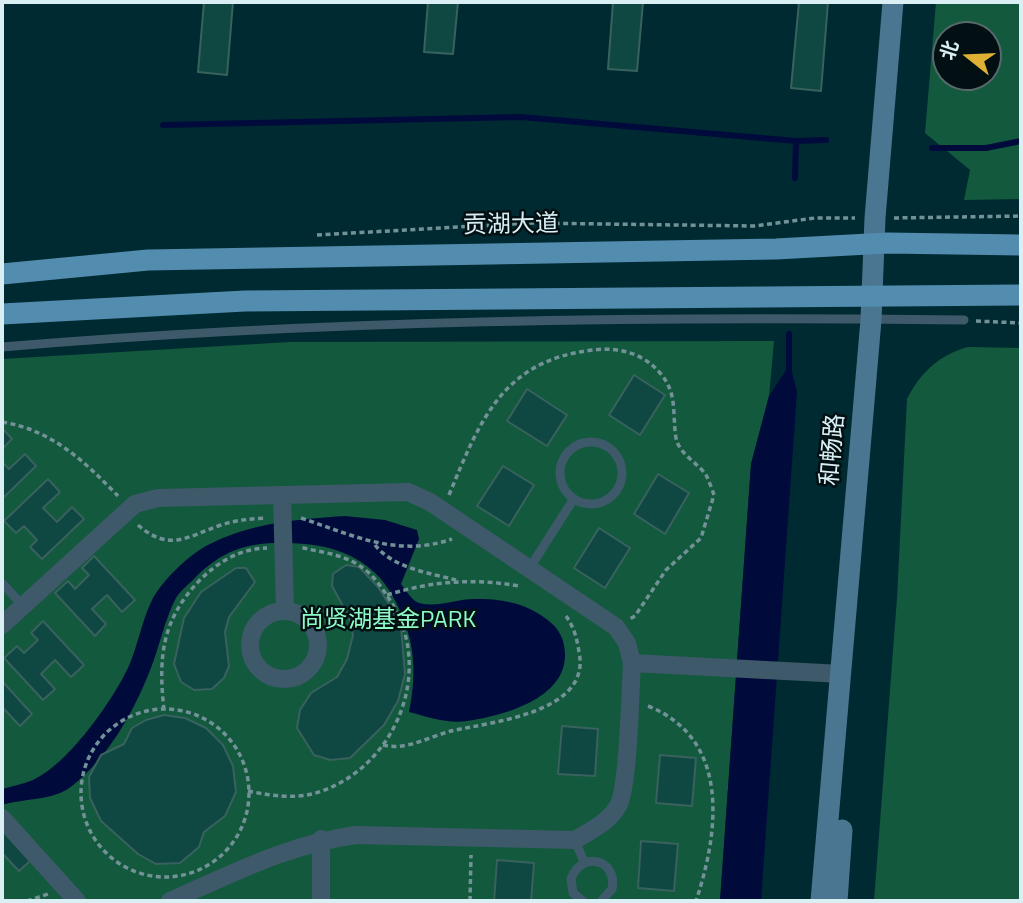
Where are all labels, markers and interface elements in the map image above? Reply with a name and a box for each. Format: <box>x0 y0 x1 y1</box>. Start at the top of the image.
north arrow <box>932 21 1002 91</box>
text: 北 <box>932 36 965 64</box>
street label: 贡湖大道 <box>463 211 559 241</box>
street label: 和畅路 <box>817 413 851 487</box>
park label: 尚贤湖基金PARK <box>300 607 476 635</box>

